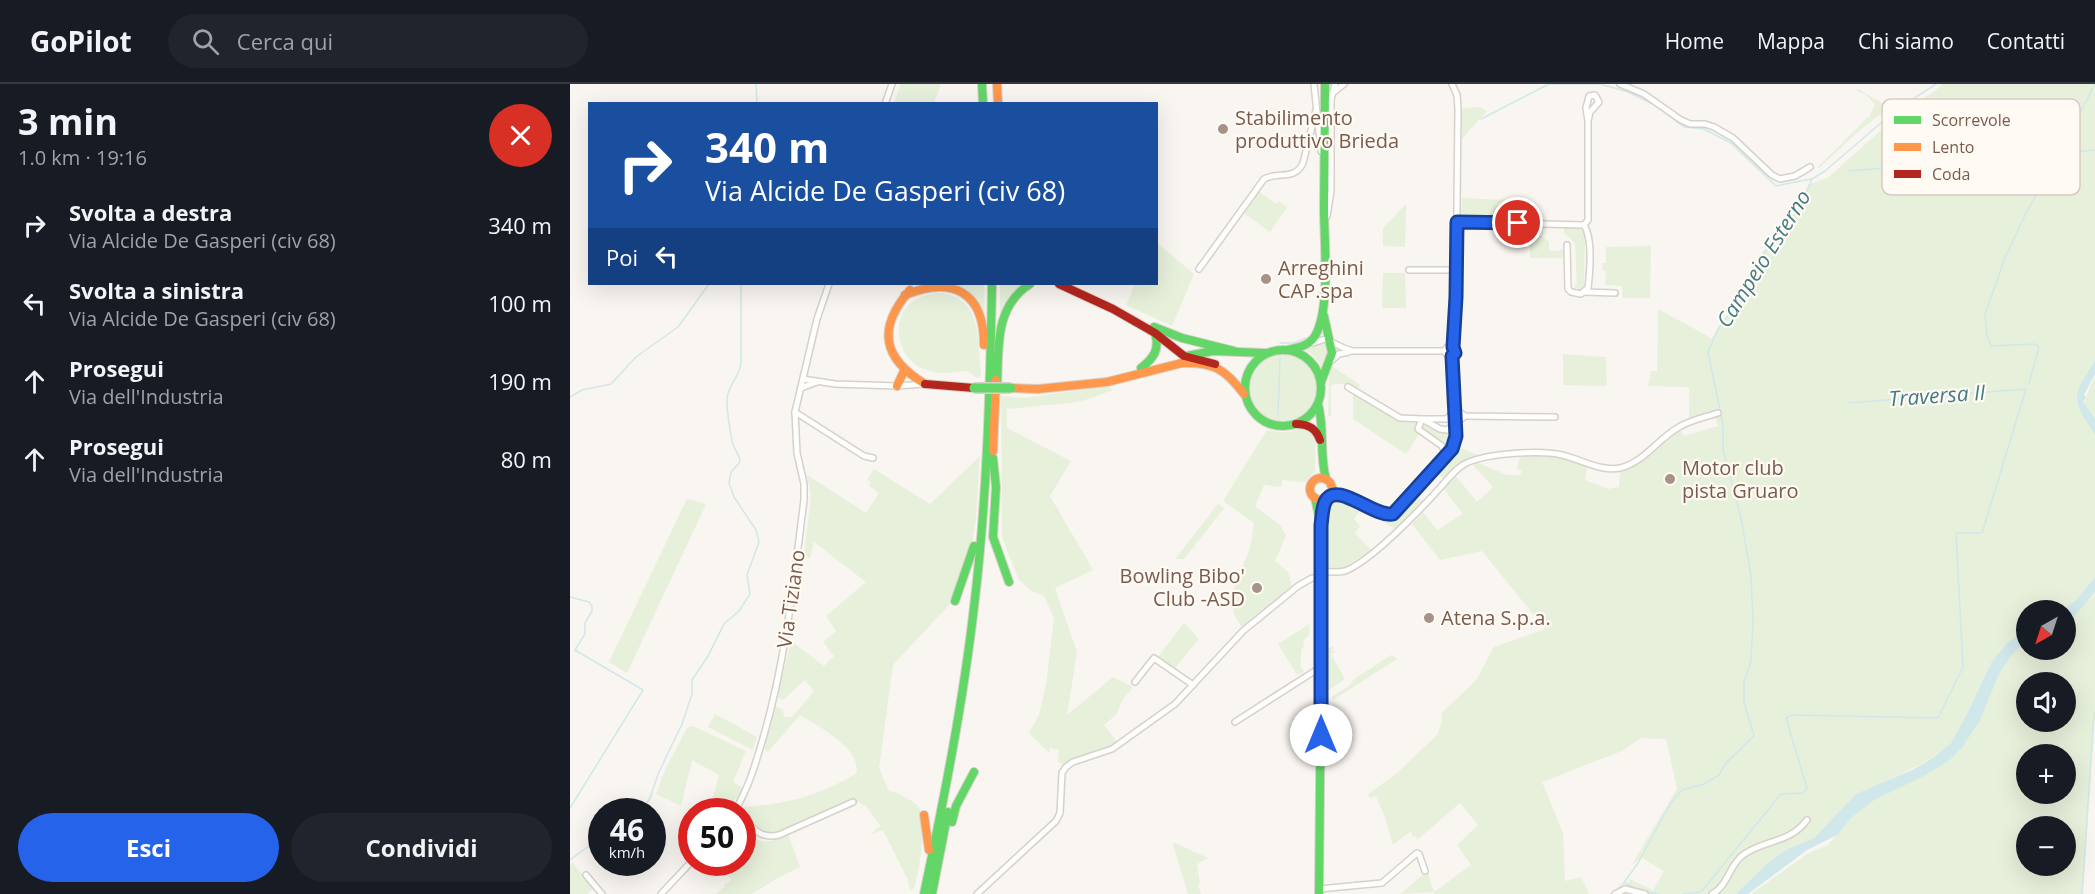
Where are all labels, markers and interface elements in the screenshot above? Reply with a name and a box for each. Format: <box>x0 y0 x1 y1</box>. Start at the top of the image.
search box <box>168 14 588 68</box>
text: GoPilot <box>30 22 132 60</box>
icon: search <box>189 25 222 58</box>
text: Cerca qui <box>237 26 333 56</box>
text: Home <box>1665 27 1724 55</box>
text: Mappa <box>1757 27 1825 55</box>
text: Chi siamo <box>1858 27 1954 55</box>
text: Contatti <box>1987 27 2065 55</box>
text: 3 min <box>18 97 118 146</box>
legend <box>1882 99 2080 195</box>
button: close <box>489 104 552 167</box>
place label: Stabilimento produttivo Brieda <box>1235 104 1399 154</box>
text: Scorrevole <box>1932 109 2011 131</box>
text: 340 m <box>705 118 829 175</box>
marker: Stabilimento produttivo Brieda <box>1216 122 1230 136</box>
icon: right <box>606 126 684 204</box>
text: Lento <box>1932 136 1974 158</box>
text: 1.0 km · 19:16 <box>18 144 147 171</box>
text: Coda <box>1932 163 1970 185</box>
text: Via Alcide De Gasperi (civ 68) <box>705 172 1065 209</box>
water label: Campeio Esterno <box>1710 184 1817 333</box>
text: Svolta a destra <box>69 197 232 227</box>
pin <box>1492 197 1543 248</box>
icon: arrive <box>1501 206 1534 239</box>
icon: right <box>18 209 51 242</box>
text: 340 m <box>488 210 552 240</box>
text: Via Alcide De Gasperi (civ 68) <box>69 227 336 254</box>
icon: left <box>650 240 683 273</box>
text: Poi <box>606 242 638 272</box>
place label: Arreghini CAP.spa <box>1278 254 1364 304</box>
marker: Arreghini CAP.spa <box>1259 272 1273 286</box>
text: Svolta a sinistra <box>69 275 244 305</box>
icon: left <box>18 287 51 320</box>
text: 100 m <box>488 288 552 318</box>
text: Via Alcide De Gasperi (civ 68) <box>69 305 336 332</box>
text: Prosegui <box>69 353 164 383</box>
icon: ahead <box>18 365 51 398</box>
text: 190 m <box>488 366 552 396</box>
water label: Traversa II <box>1888 378 1987 412</box>
text: Via dell'Industria <box>69 383 224 410</box>
text: Prosegui <box>69 431 164 461</box>
icon: ahead <box>18 443 51 476</box>
text: 80 m <box>501 444 552 474</box>
place label: Motor club pista Gruaro <box>1682 454 1799 504</box>
text: Via dell'Industria <box>69 461 224 488</box>
marker: Motor club pista Gruaro <box>1663 472 1677 486</box>
street label: Via Tiziano <box>770 548 811 650</box>
place label: Bowling Bibo' Club -ASD <box>1120 562 1245 612</box>
marker: Bowling Bibo' Club -ASD <box>1250 581 1264 595</box>
north arrow <box>2016 600 2076 660</box>
map controls <box>2016 600 2076 876</box>
place label: Atena S.p.a. <box>1441 604 1551 631</box>
marker: Atena S.p.a. <box>1422 611 1436 625</box>
button: sound <box>2016 672 2076 732</box>
position arrow <box>1289 703 1353 767</box>
button: + <box>2016 744 2076 804</box>
speed limit sign: 50 <box>678 798 756 876</box>
text: 46 <box>610 809 644 850</box>
button: Esci <box>18 813 279 882</box>
button: Condividi <box>291 813 552 882</box>
button: − <box>2016 816 2076 876</box>
text: km/h <box>609 842 645 862</box>

